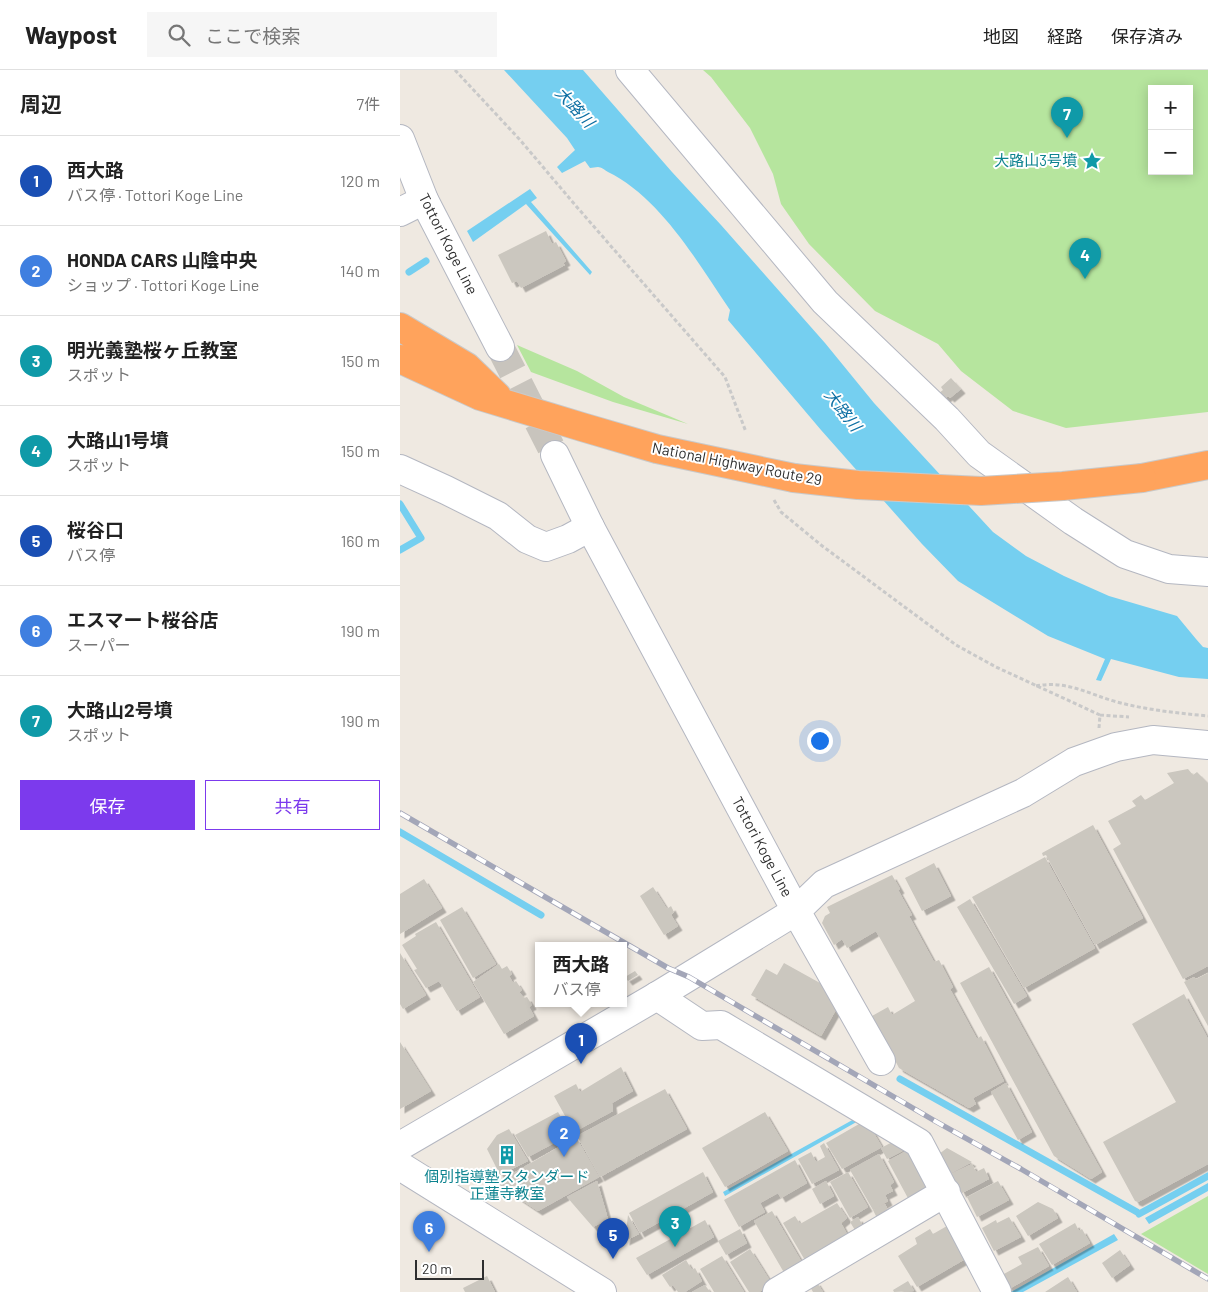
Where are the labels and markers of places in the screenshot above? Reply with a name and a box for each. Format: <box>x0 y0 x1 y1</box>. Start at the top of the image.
pin: 7 <box>1051 97 1083 138</box>
place icon: 大路山3号墳 <box>1081 150 1103 172</box>
place label: 大路山3号墳 <box>994 151 1077 169</box>
pin: 4 <box>1069 238 1101 279</box>
pin: 1 <box>565 1023 597 1064</box>
pin: 2 <box>548 1116 580 1157</box>
building icon: 個別指導塾スタンダード 正蓮寺教室 <box>496 1144 518 1166</box>
place label: 個別指導塾スタンダード 正蓮寺教室 <box>424 1167 590 1202</box>
pin: 3 <box>659 1206 691 1247</box>
pin: 6 <box>413 1211 445 1252</box>
pin: 5 <box>597 1218 629 1259</box>

